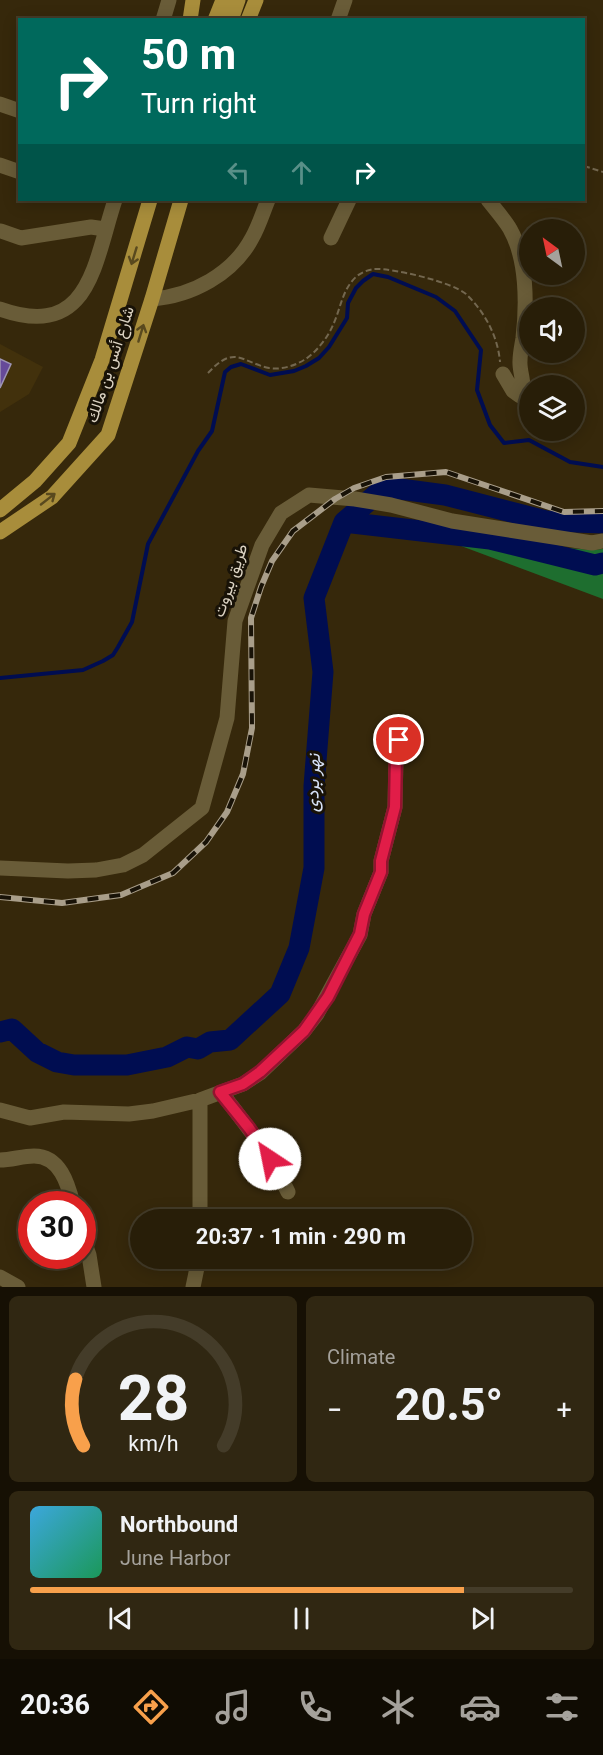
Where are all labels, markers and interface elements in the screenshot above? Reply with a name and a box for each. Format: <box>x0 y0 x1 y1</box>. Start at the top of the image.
text: 50 m <box>141 26 236 92</box>
icon: right <box>42 42 120 120</box>
text: Turn right <box>141 85 257 128</box>
icon: left <box>222 156 255 189</box>
icon: ahead <box>285 156 318 189</box>
icon: right <box>348 156 381 189</box>
north arrow <box>519 219 585 285</box>
map controls <box>519 219 585 441</box>
one-way arrow <box>128 246 139 265</box>
button: sound <box>519 297 585 363</box>
street label: شارع أنس بن مالك <box>81 303 143 427</box>
one-way arrow <box>137 324 148 343</box>
button: layers <box>519 375 585 441</box>
one-way arrow <box>40 492 56 505</box>
street label: طريق بيروت <box>208 541 256 621</box>
pin <box>373 714 424 765</box>
icon: arrive <box>382 723 415 756</box>
water label: نهر بردى <box>300 753 330 813</box>
position arrow <box>238 1127 302 1191</box>
speed limit sign: 30 <box>18 1191 96 1269</box>
text: 20:37 · 1 min · 290 m <box>196 1221 406 1256</box>
text: Climate <box>327 1343 395 1375</box>
text: 28 <box>117 1356 189 1454</box>
text: 20.5° <box>395 1374 503 1444</box>
text: − <box>327 1384 342 1436</box>
text: + <box>555 1384 573 1436</box>
text: km/h <box>128 1429 178 1463</box>
text: Northbound <box>120 1509 238 1544</box>
text: June Harbor <box>120 1544 230 1576</box>
icon: previous <box>104 1602 137 1635</box>
icon: pause <box>285 1602 318 1635</box>
icon: next <box>466 1602 499 1635</box>
text: 20:36 <box>20 1686 90 1729</box>
icon: directions <box>130 1686 172 1728</box>
icon: music <box>212 1686 254 1728</box>
icon: phone <box>294 1686 336 1728</box>
icon: climate <box>377 1686 419 1728</box>
icon: car <box>459 1686 501 1728</box>
icon: filters <box>541 1686 583 1728</box>

